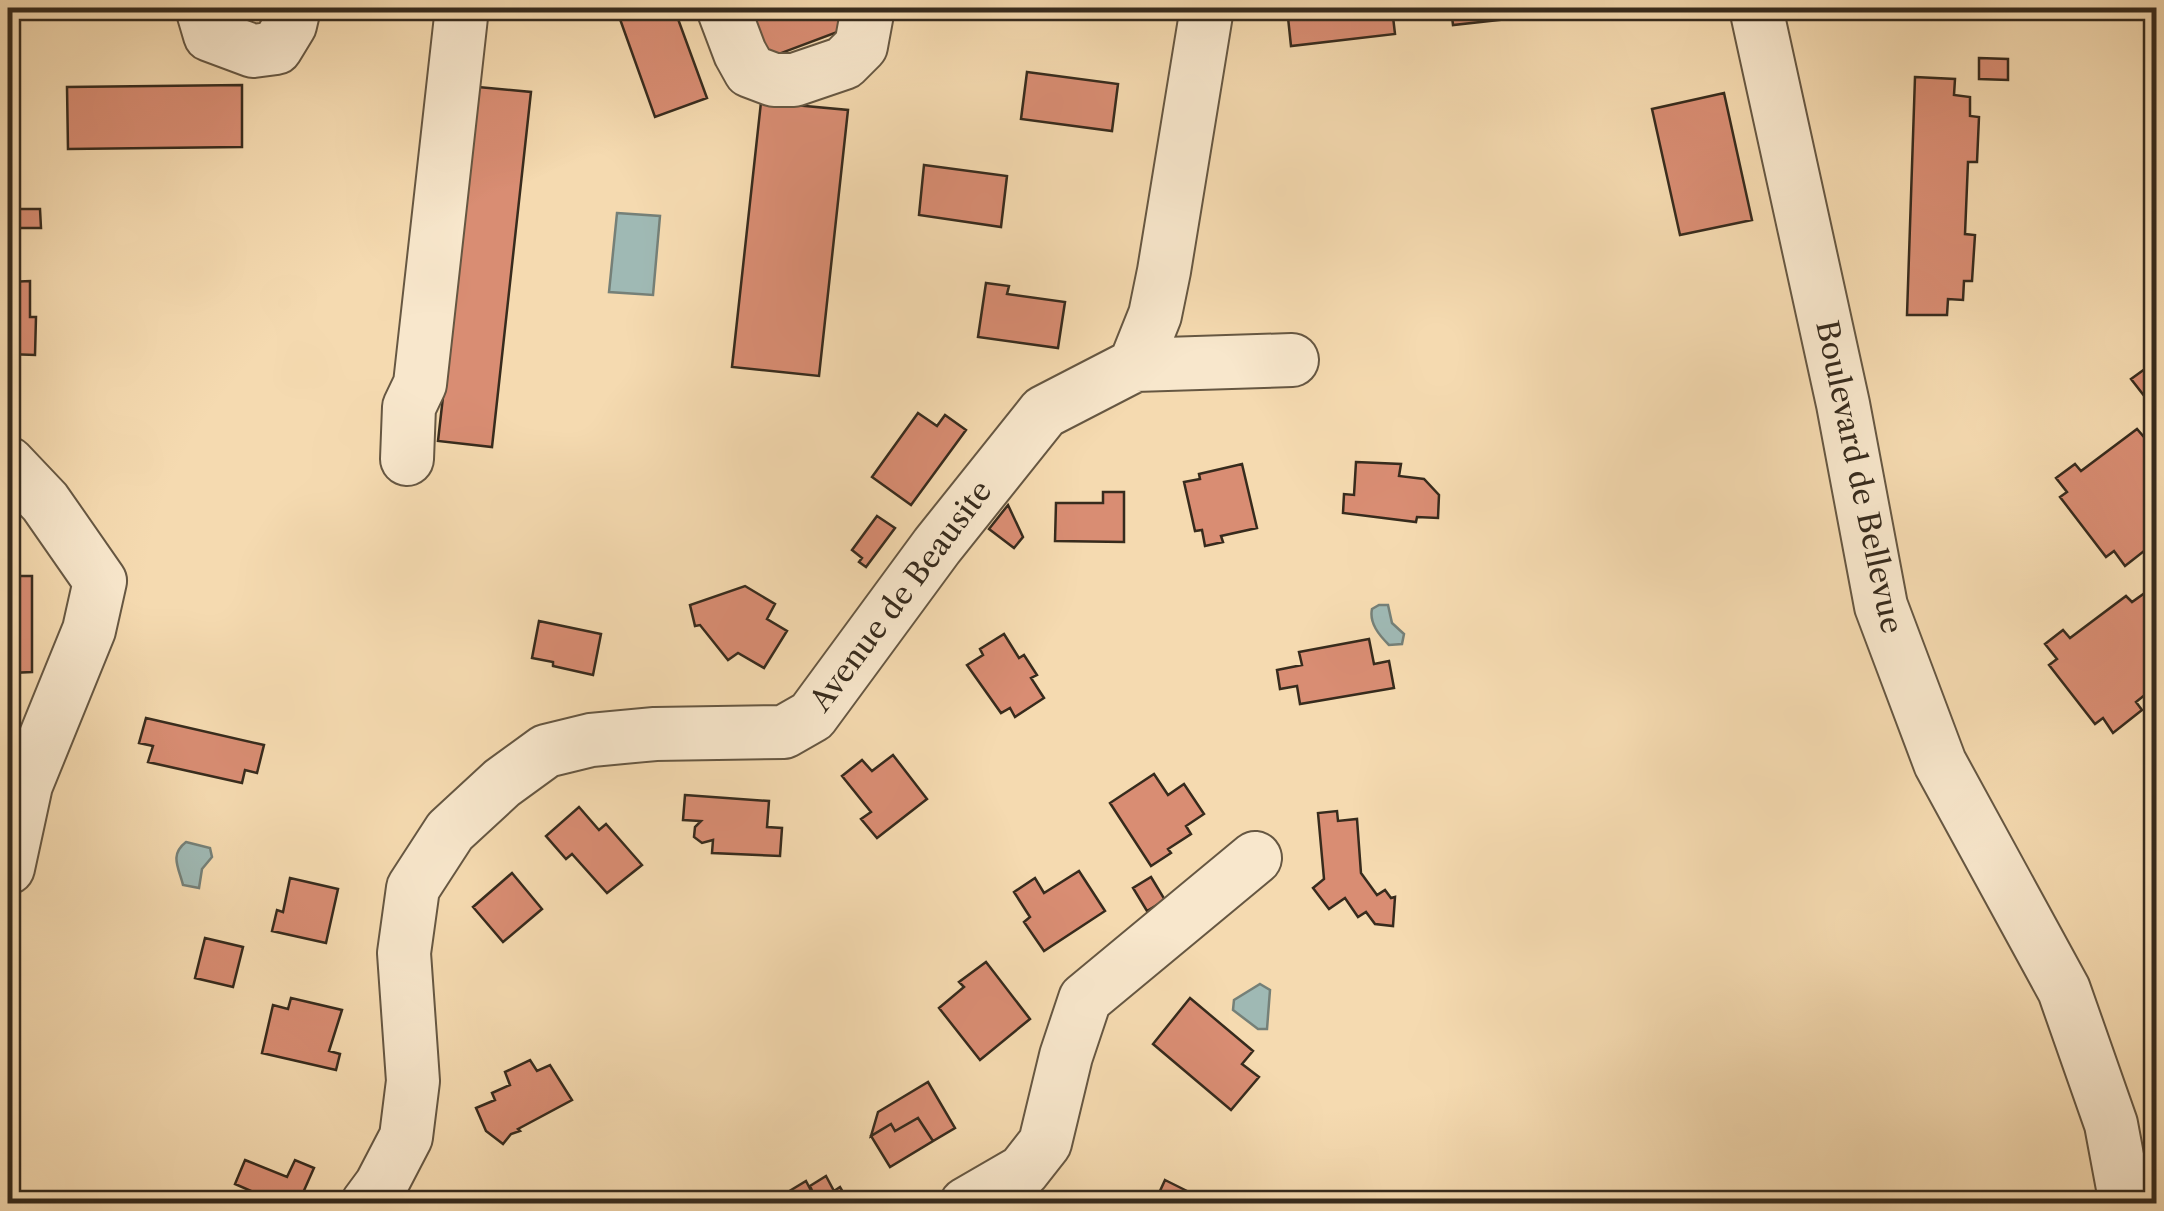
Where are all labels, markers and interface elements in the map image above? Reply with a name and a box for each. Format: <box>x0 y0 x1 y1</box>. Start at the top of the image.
street label: Boulevard de Bellevue <box>1808 317 1911 637</box>
street label: Avenue de Beausite <box>801 473 999 719</box>

